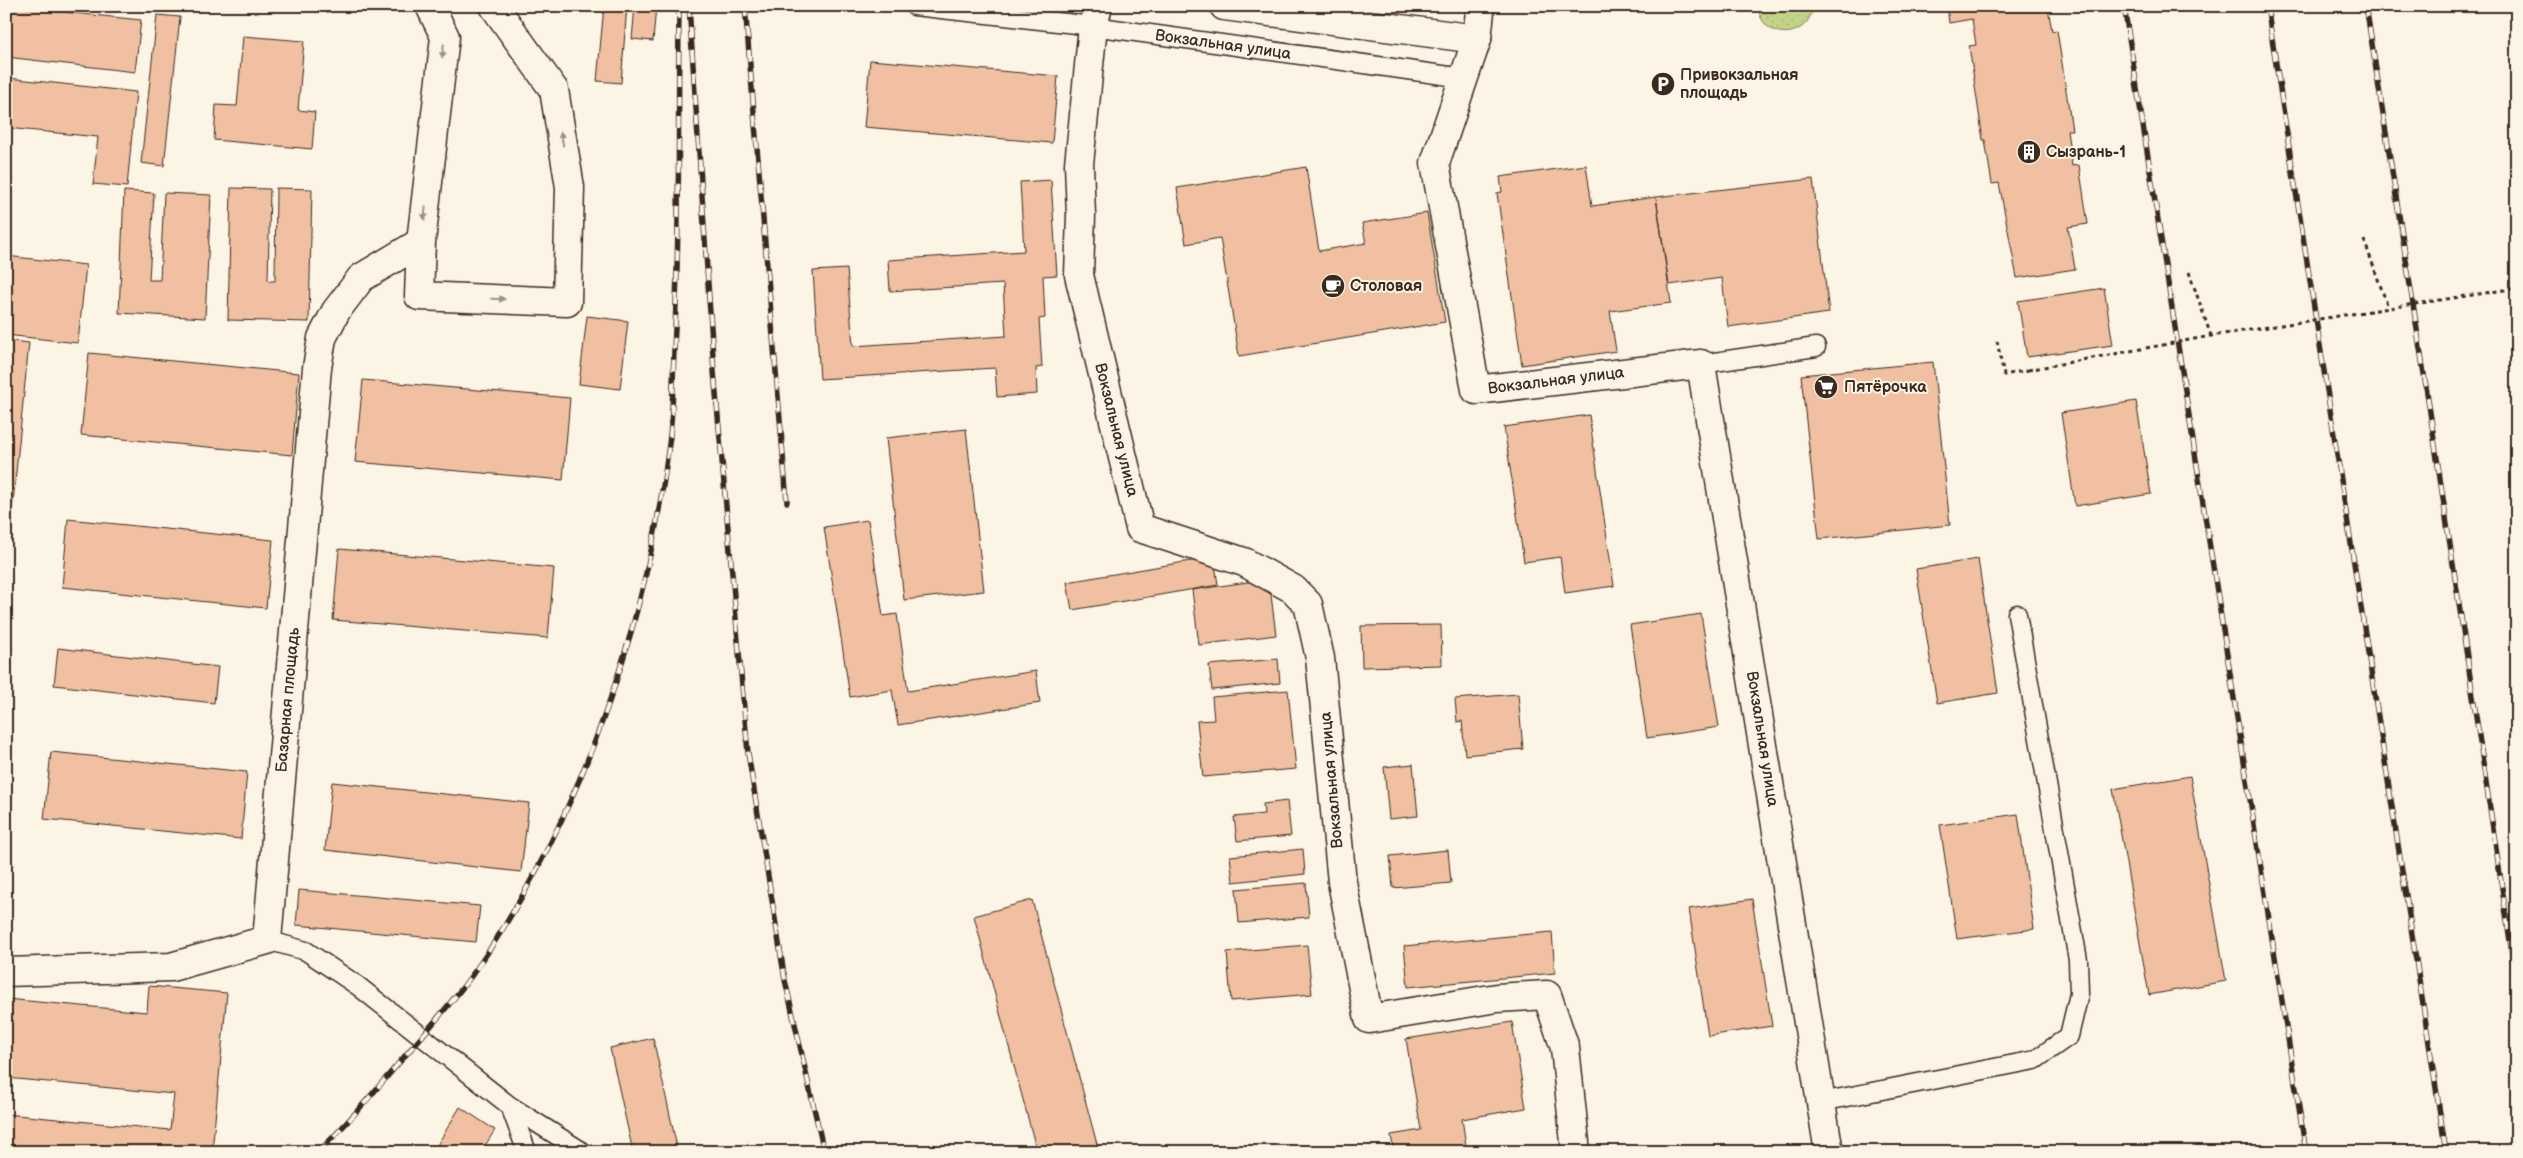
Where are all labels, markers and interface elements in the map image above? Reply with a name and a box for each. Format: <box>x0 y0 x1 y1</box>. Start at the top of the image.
street label: Вокзальная улица <box>1154 26 1293 64</box>
one-way arrow <box>439 44 447 60</box>
place label: Привокзальная площадь <box>1680 66 1798 103</box>
parking icon: Привокзальная площадь <box>1650 71 1676 97</box>
one-way arrow <box>558 130 566 146</box>
building icon: Сызрань-1 <box>2016 139 2042 165</box>
place label: Сызрань-1 <box>2046 143 2126 162</box>
one-way arrow <box>421 205 429 221</box>
cafe icon: Столовая <box>1320 273 1346 299</box>
place label: Столовая <box>1350 277 1422 296</box>
one-way arrow <box>491 295 507 303</box>
street label: Вокзальная улица <box>1090 361 1142 499</box>
street label: Вокзальная улица <box>1487 363 1626 399</box>
supermarket icon: Пятёрочка <box>1813 374 1839 400</box>
place label: Пятёрочка <box>1844 378 1927 397</box>
street label: Базарная площадь <box>272 627 304 773</box>
street label: Вокзальная улица <box>1742 670 1782 809</box>
street label: Вокзальная улица <box>1317 710 1347 849</box>

